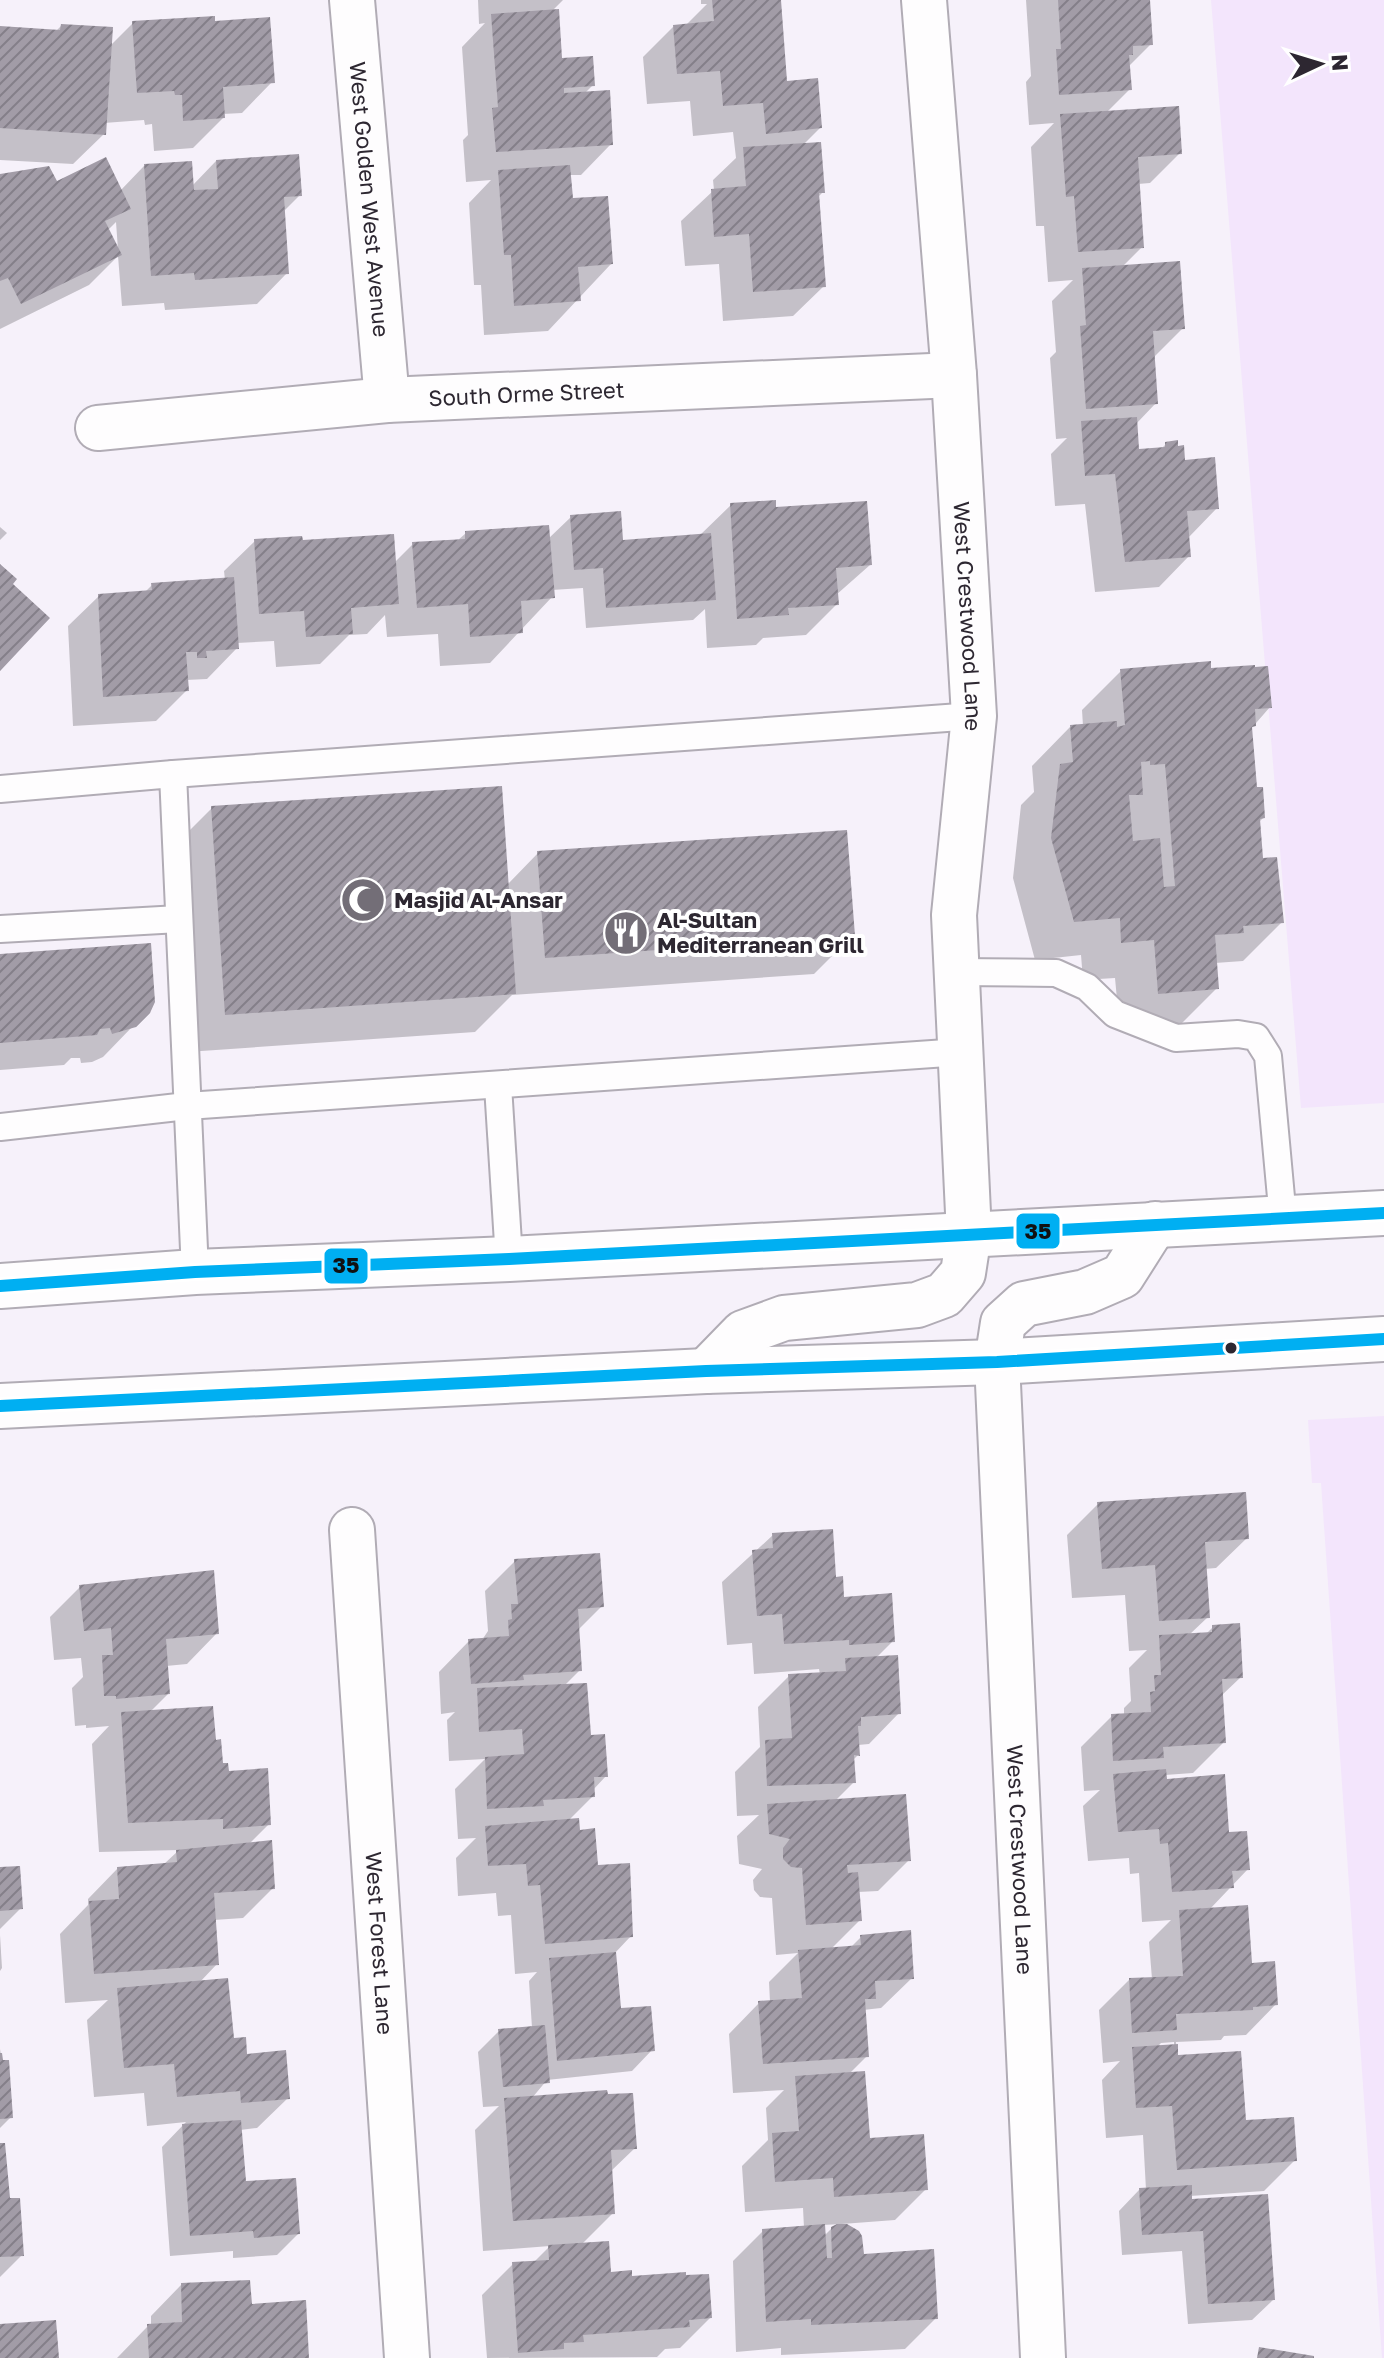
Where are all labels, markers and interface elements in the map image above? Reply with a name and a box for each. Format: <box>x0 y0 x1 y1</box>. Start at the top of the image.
north arrow <box>1280 24 1360 104</box>
text: N <box>1326 53 1355 72</box>
street label: West Golden West Avenue <box>344 60 395 338</box>
street label: South Orme Street <box>428 376 625 411</box>
street label: West Crestwood Lane <box>948 501 988 733</box>
mosque icon: Masjid Al-Ansar <box>339 876 387 924</box>
place label: Masjid Al-Ansar <box>394 886 563 913</box>
place label: Al-Sultan Mediterranean Grill <box>657 906 864 958</box>
restaurant icon: Al-Sultan Mediterranean Grill <box>602 909 650 957</box>
line badge: 35 <box>1015 1212 1061 1250</box>
text: 35 <box>1025 1217 1051 1244</box>
line badge: 35 <box>323 1247 369 1285</box>
text: 35 <box>333 1251 359 1278</box>
unlabelled marker <box>1223 1340 1239 1356</box>
street label: West Crestwood Lane <box>1002 1744 1039 1975</box>
street label: West Forest Lane <box>360 1850 399 2036</box>

